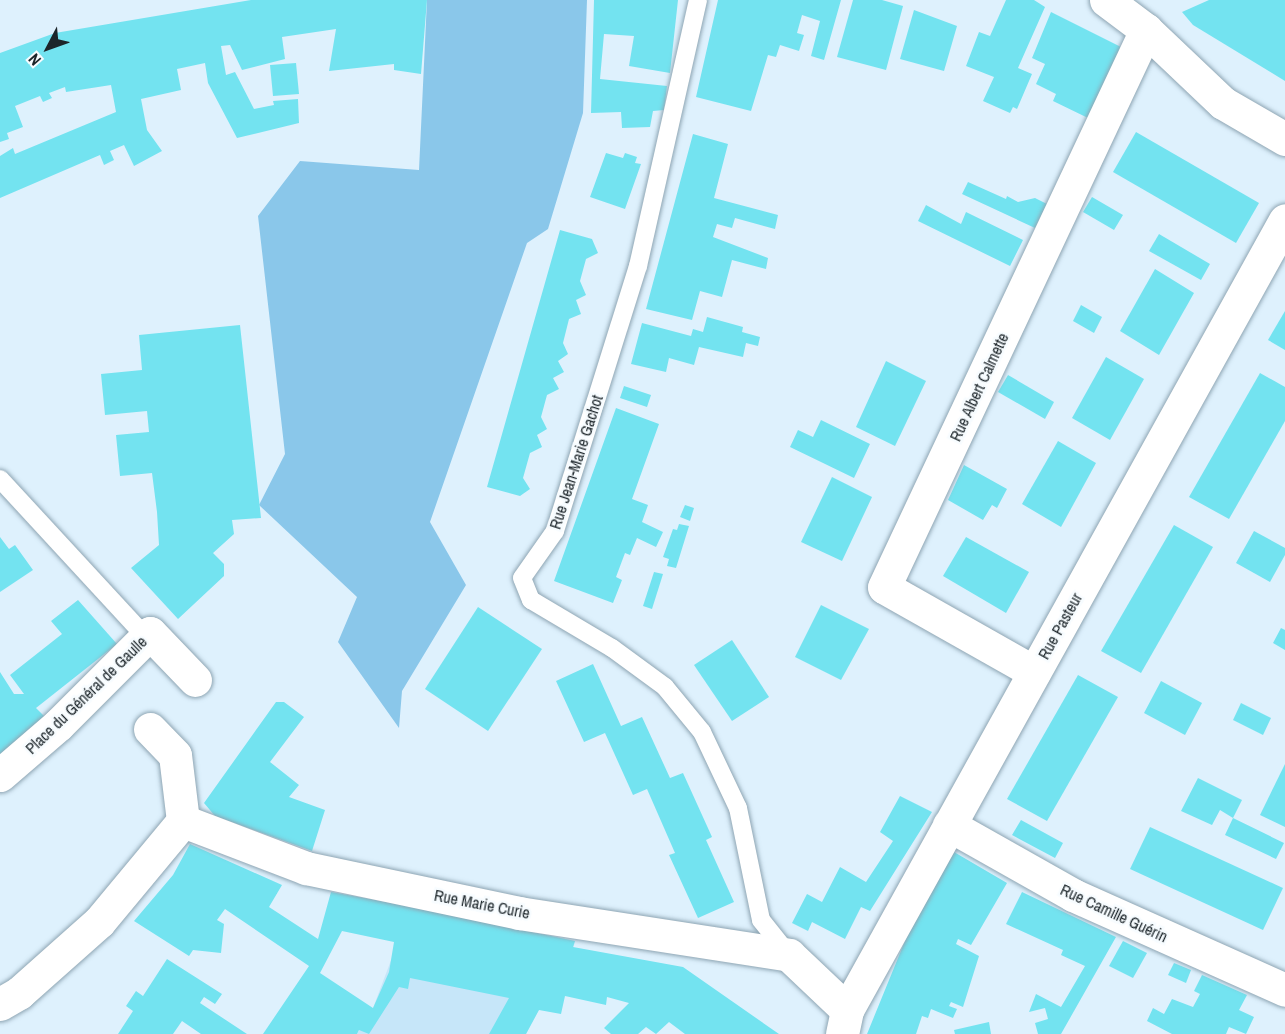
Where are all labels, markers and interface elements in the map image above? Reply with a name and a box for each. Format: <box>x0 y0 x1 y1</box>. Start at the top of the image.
north arrow <box>18 18 78 78</box>
text: N <box>23 49 46 71</box>
street label: Rue Albert Calmette <box>945 329 1013 445</box>
street label: Rue Jean-Marie Gachot <box>545 392 607 532</box>
street label: Rue Pasteur <box>1034 589 1086 663</box>
street label: Place du Général de Gaulle <box>21 632 151 758</box>
street label: Rue Camille Guérin <box>1057 880 1171 946</box>
street label: Rue Marie Curie <box>433 885 531 923</box>

